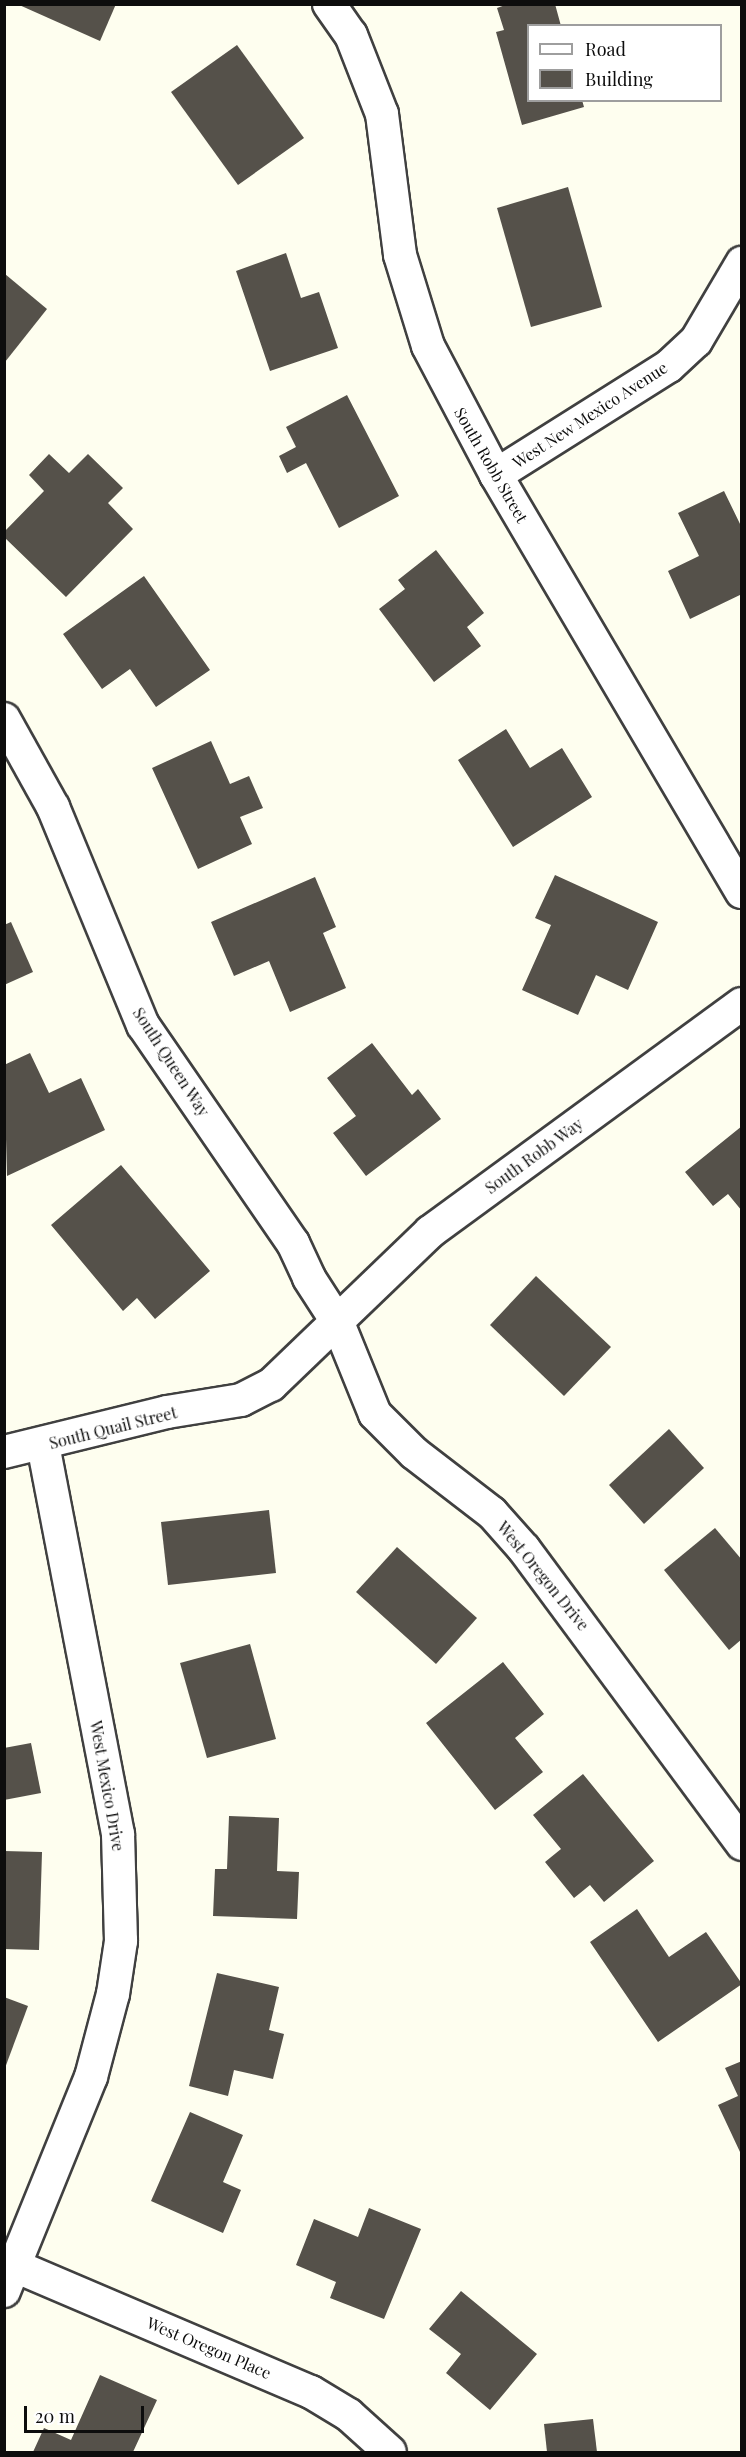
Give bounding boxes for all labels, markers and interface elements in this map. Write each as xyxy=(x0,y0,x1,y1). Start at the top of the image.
legend xyxy=(527,24,722,102)
text: Road xyxy=(585,37,626,61)
text: Building xyxy=(585,67,653,91)
street label: West New Mexico Avenue xyxy=(509,358,671,472)
street label: South Robb Street xyxy=(450,404,532,526)
street label: South Queen Way xyxy=(129,1004,213,1120)
street label: South Robb Way xyxy=(481,1114,587,1198)
street label: South Quail Street xyxy=(47,1403,179,1453)
street label: West Oregon Drive xyxy=(493,1518,593,1634)
street label: West Mexico Drive xyxy=(86,1719,128,1853)
street label: West Oregon Place xyxy=(144,2313,274,2383)
scale bar xyxy=(27,2394,147,2432)
text: 20 m xyxy=(35,2404,75,2428)

